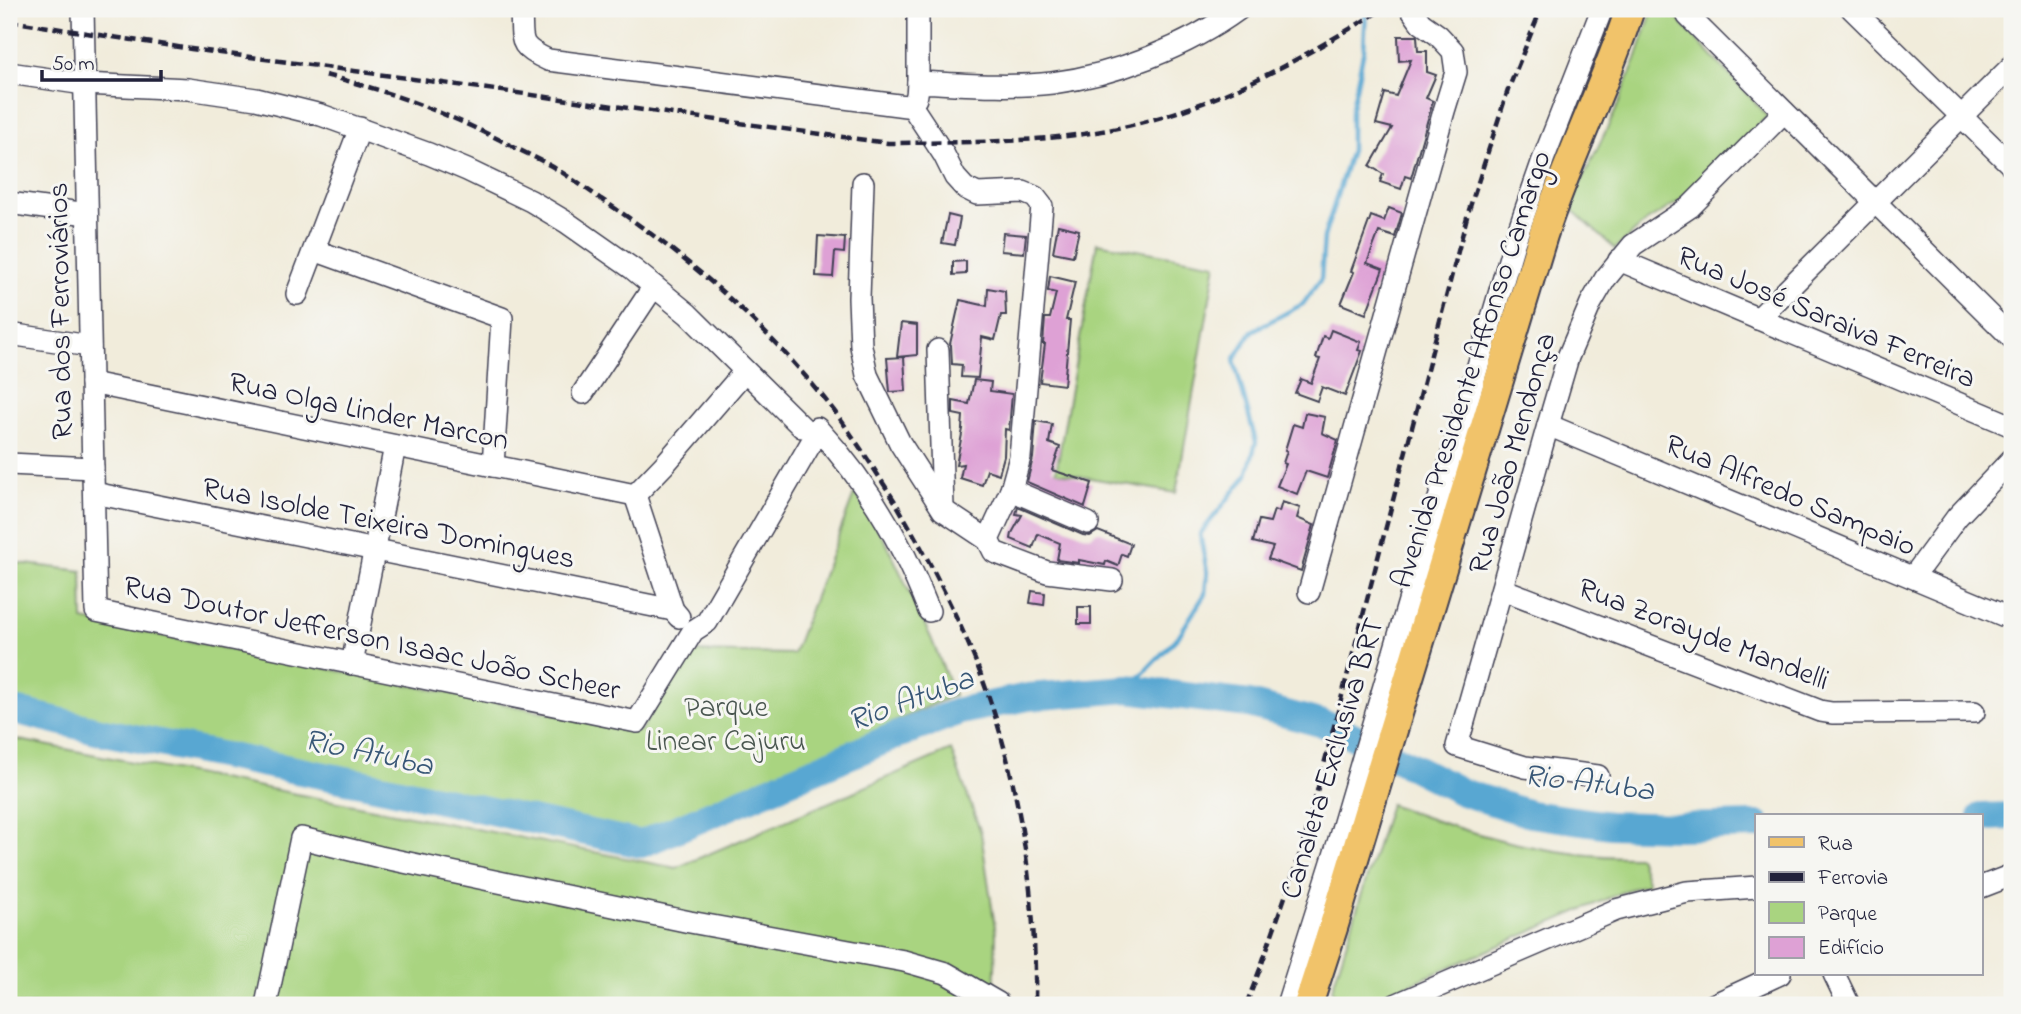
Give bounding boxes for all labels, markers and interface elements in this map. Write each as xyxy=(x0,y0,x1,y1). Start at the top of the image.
scale bar xyxy=(42,38,161,82)
text: 50 m xyxy=(52,50,95,80)
street label: Avenida Presidente Affonso Camargo xyxy=(1381,145,1565,594)
street label: Rua dos Ferroviários xyxy=(38,182,86,440)
street label: Rua José Saraiva Ferreira xyxy=(1669,236,1982,402)
street label: Rua João Mendonça xyxy=(1458,328,1569,580)
street label: Rua Olga Linder Marcon xyxy=(224,362,512,464)
street label: Rua Alfredo Sampaio xyxy=(1657,424,1922,570)
street label: Rua Isolde Teixeira Domingues xyxy=(198,467,579,583)
street label: Rua Doutor Jefferson Isaac João Scheer xyxy=(119,566,625,714)
street label: Rua Zorayde Mandelli xyxy=(1571,568,1835,704)
street label: Canaleta Exclusiva BRT xyxy=(1270,613,1398,905)
water label: Rio Atuba xyxy=(842,657,981,746)
park label: Parque Linear Cajuru xyxy=(646,687,806,765)
water label: Rio Atuba xyxy=(299,718,438,791)
water label: Rio Atuba xyxy=(1521,753,1657,816)
legend xyxy=(1755,814,1982,976)
text: Rua xyxy=(1818,830,1853,860)
text: Ferrovia xyxy=(1817,864,1888,894)
text: Parque xyxy=(1818,900,1877,930)
text: Edifício xyxy=(1818,934,1884,964)

